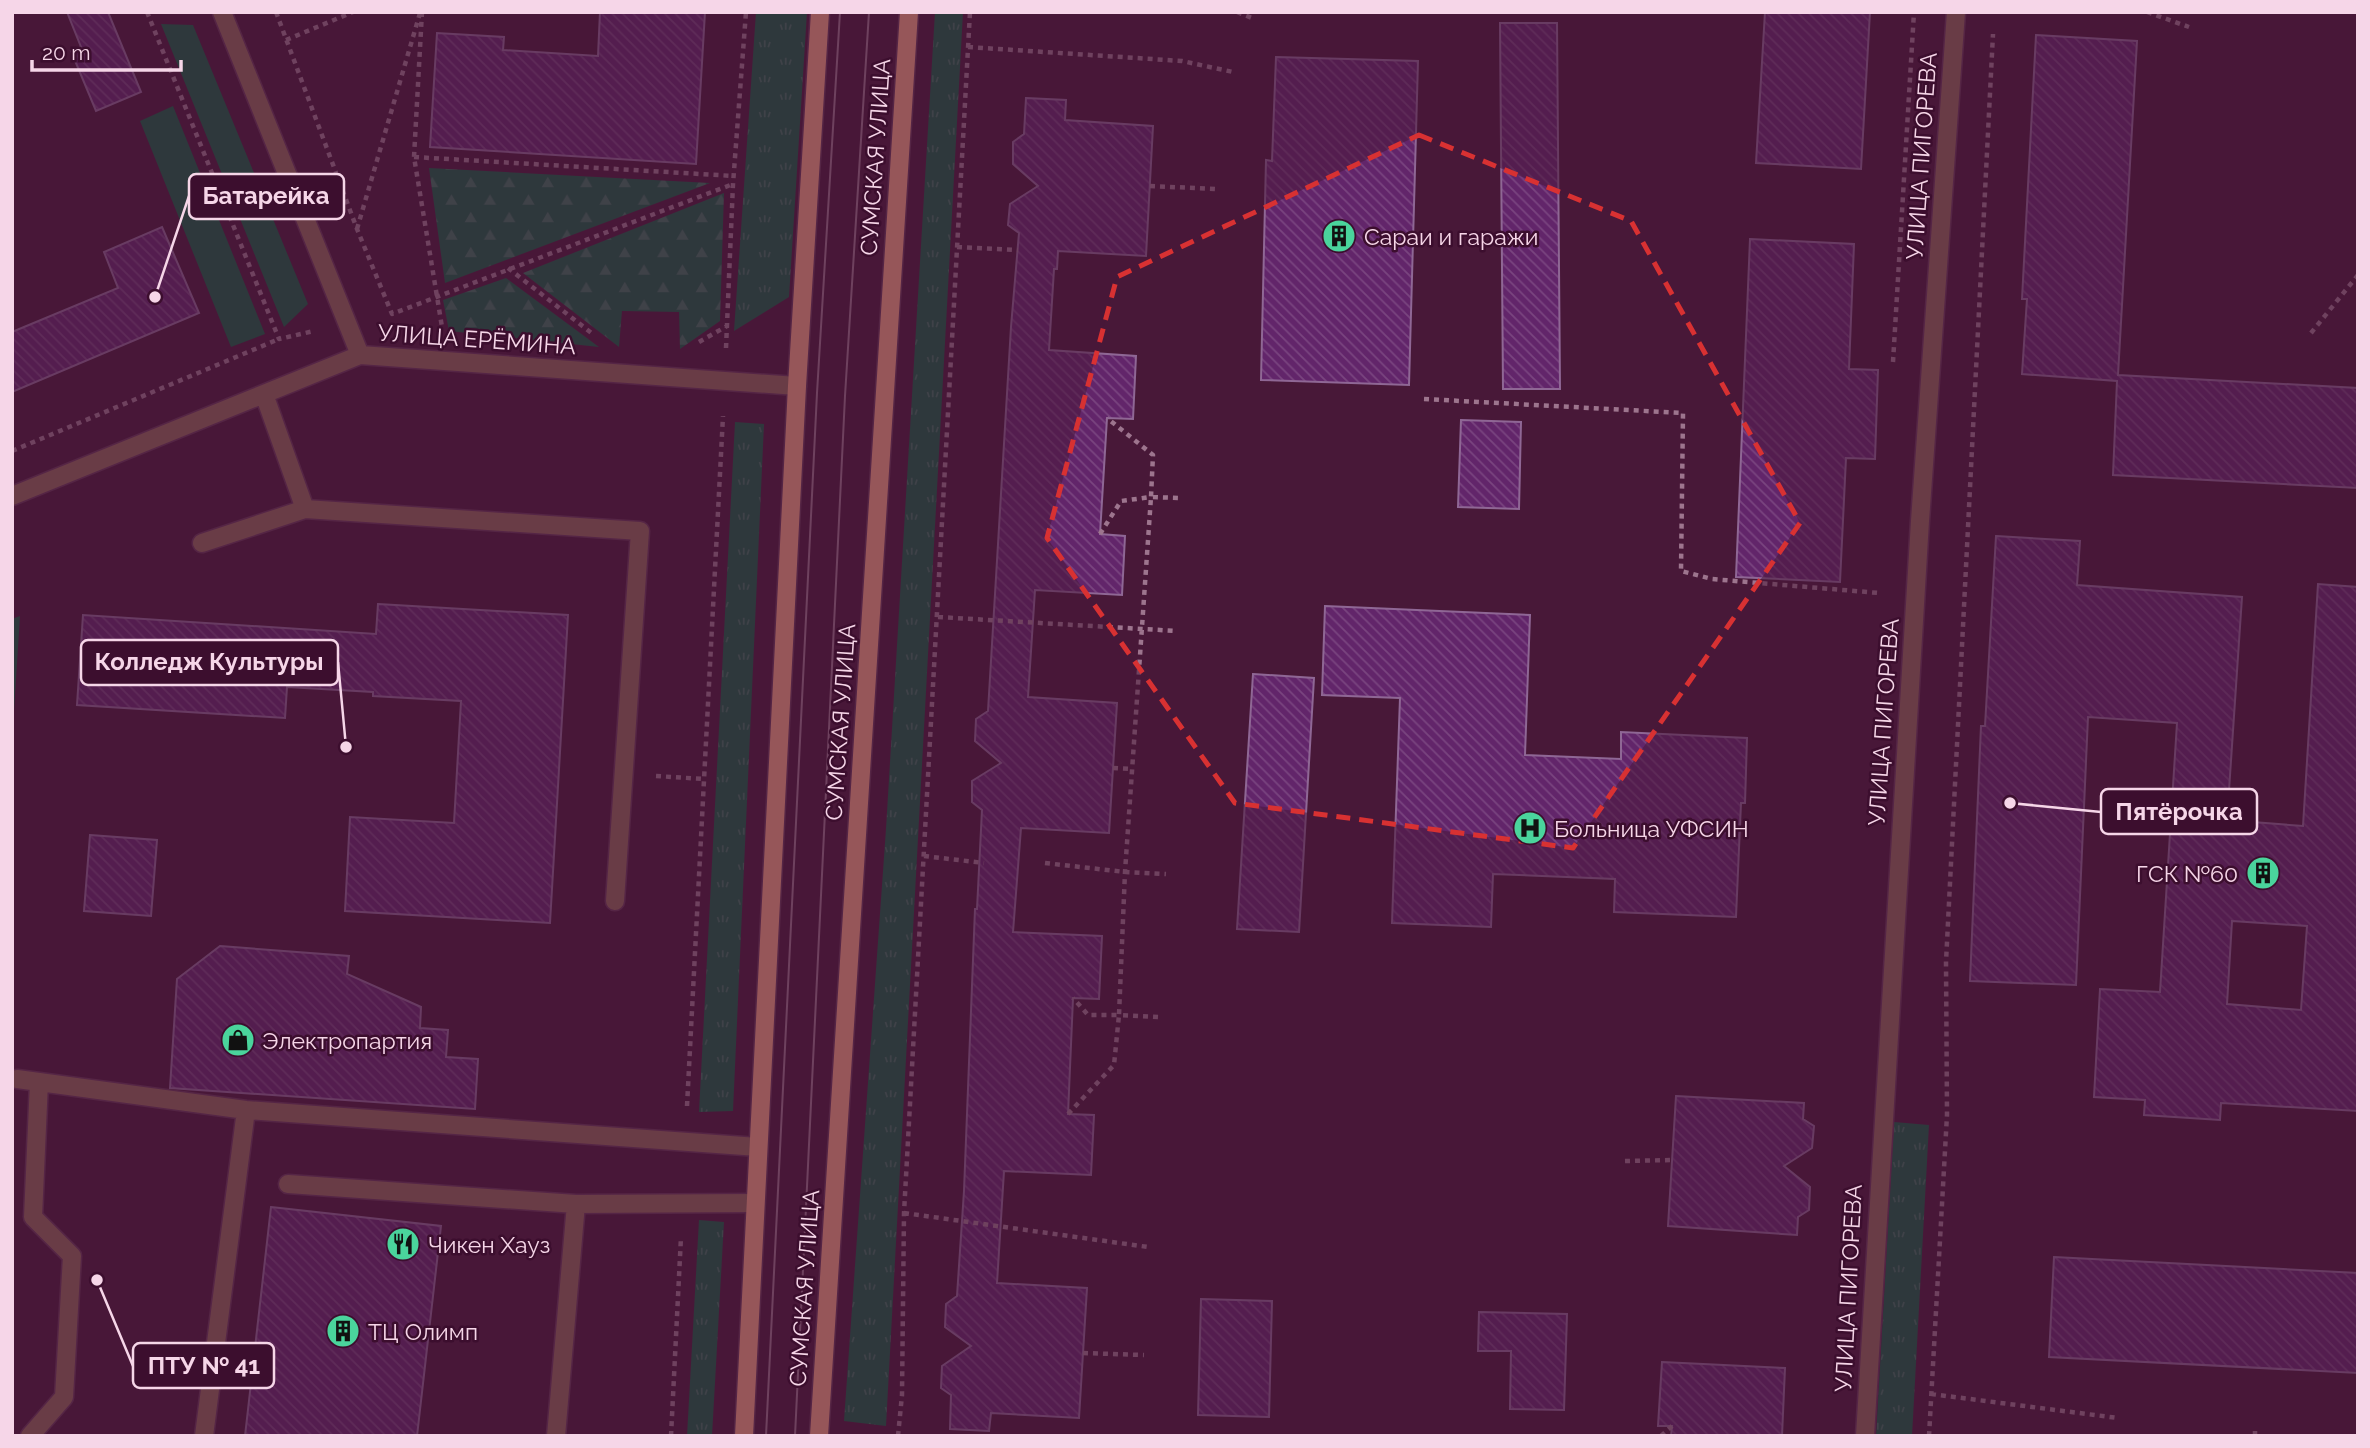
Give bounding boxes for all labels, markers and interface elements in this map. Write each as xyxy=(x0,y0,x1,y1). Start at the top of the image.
scale bar xyxy=(32,28,180,72)
text: 20 m xyxy=(42,40,90,65)
street label: УЛИЦА ПИГОРЕВА xyxy=(1900,51,1942,261)
street label: СУМСКАЯ УЛИЦА xyxy=(855,57,895,256)
callout: Батарейка xyxy=(189,174,344,219)
text: Батарейка xyxy=(203,181,330,210)
building icon: Сараи и гаражи xyxy=(1320,217,1358,255)
place label: Сараи и гаражи xyxy=(1364,223,1538,250)
street label: УЛИЦА ЕРЁМИНА xyxy=(377,319,577,359)
street label: УЛИЦА ПИГОРЕВА xyxy=(1862,617,1904,827)
street label: СУМСКАЯ УЛИЦА xyxy=(820,622,860,821)
callout: Колледж Культуры xyxy=(81,640,338,685)
text: Колледж Культуры xyxy=(94,647,324,676)
callout: Пятёрочка xyxy=(2101,789,2257,834)
text: Пятёрочка xyxy=(2115,797,2243,826)
hospital icon: Больница УФСИН xyxy=(1511,809,1549,847)
place label: Больница УФСИН xyxy=(1554,815,1749,842)
building icon: ГСК №60 xyxy=(2244,854,2282,892)
place label: ГСК №60 xyxy=(2136,860,2238,887)
shop icon: Электропартия xyxy=(219,1021,257,1059)
place label: Электропартия xyxy=(262,1027,432,1054)
street label: УЛИЦА ПИГОРЕВА xyxy=(1829,1183,1867,1392)
street label: СУМСКАЯ УЛИЦА xyxy=(784,1188,824,1387)
restaurant icon: Чикен Хауз xyxy=(384,1225,422,1263)
place label: Чикен Хауз xyxy=(428,1231,550,1258)
building icon: ТЦ Олимп xyxy=(324,1312,362,1350)
place label: ТЦ Олимп xyxy=(368,1318,478,1345)
callout: ПТУ № 41 xyxy=(133,1343,274,1388)
text: ПТУ № 41 xyxy=(148,1351,260,1380)

